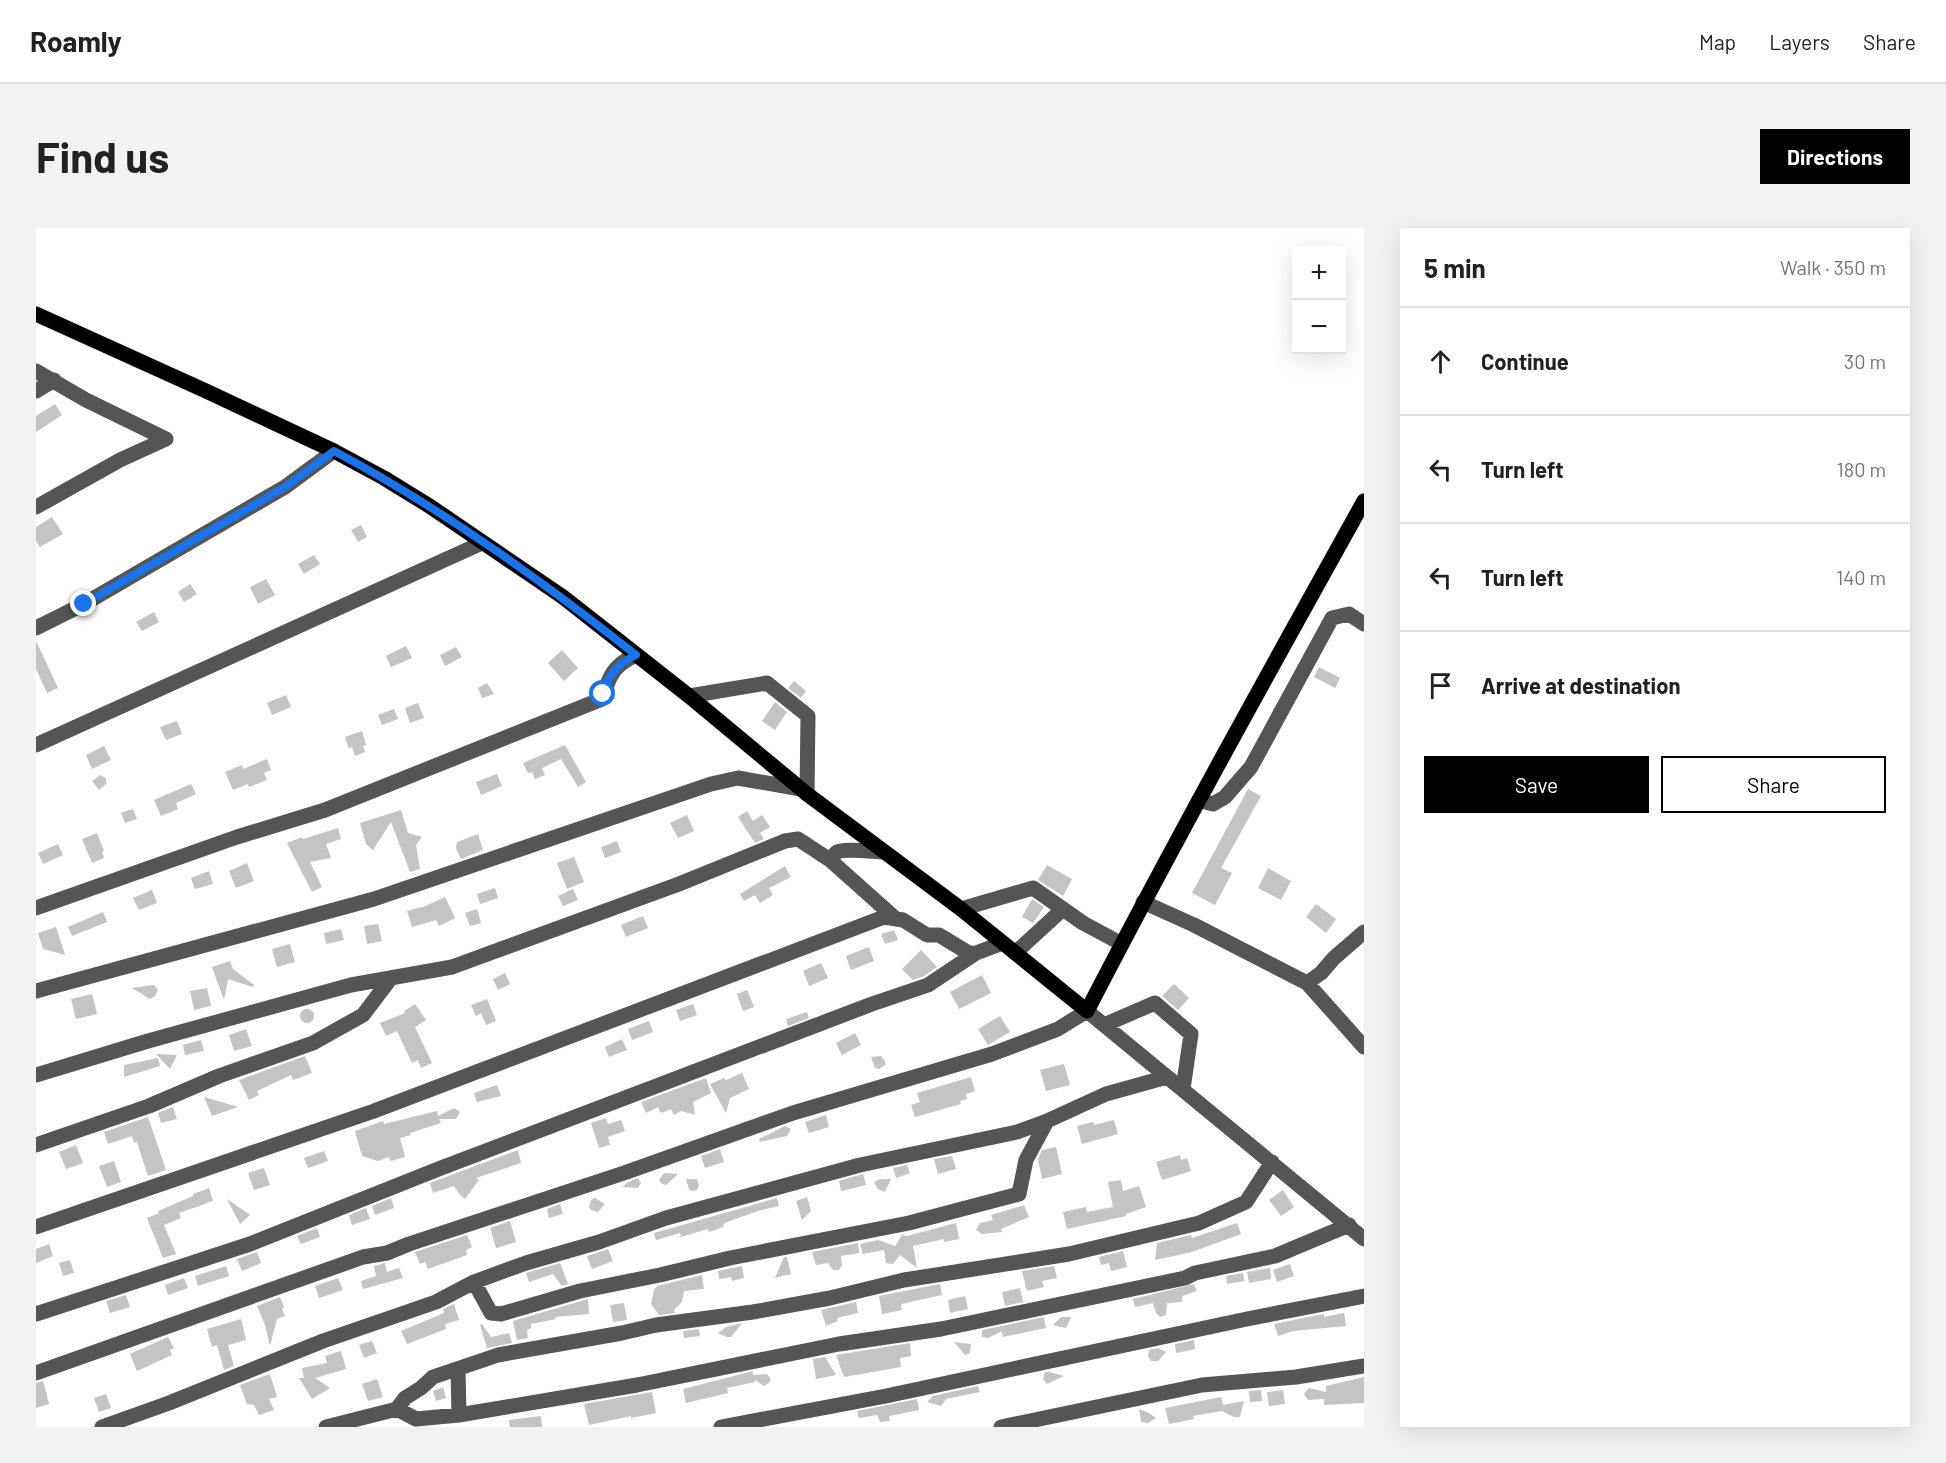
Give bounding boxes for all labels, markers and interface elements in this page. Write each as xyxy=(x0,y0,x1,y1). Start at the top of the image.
text: Roamly xyxy=(30,24,122,58)
text: Map xyxy=(1699,29,1736,54)
text: Layers xyxy=(1769,29,1830,54)
text: Share xyxy=(1863,29,1916,54)
button: Directions xyxy=(1760,129,1910,184)
text: Find us xyxy=(36,131,169,181)
map controls xyxy=(1292,246,1346,354)
button: + xyxy=(1292,246,1346,300)
text: 5 min xyxy=(1424,252,1486,283)
text: Walk · 350 m xyxy=(1780,255,1886,279)
button: − xyxy=(1292,300,1346,354)
icon: ahead xyxy=(1424,345,1457,378)
text: Continue xyxy=(1481,348,1569,374)
text: 30 m xyxy=(1844,349,1886,373)
icon: left xyxy=(1424,453,1457,486)
text: Turn left xyxy=(1481,456,1564,482)
text: 180 m xyxy=(1837,457,1886,481)
icon: left xyxy=(1424,561,1457,594)
text: Turn left xyxy=(1481,564,1564,590)
text: 140 m xyxy=(1836,565,1886,589)
route end xyxy=(70,590,96,616)
icon: arrive xyxy=(1424,669,1457,702)
text: Arrive at destination xyxy=(1481,672,1680,698)
route start xyxy=(589,680,615,706)
button: Save xyxy=(1424,756,1649,813)
button: Share xyxy=(1661,756,1886,813)

